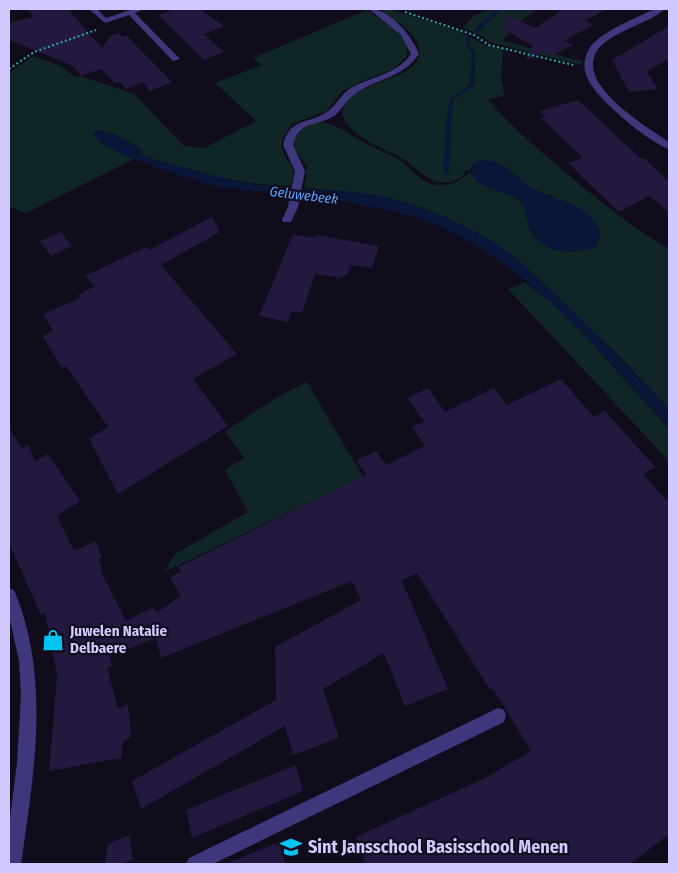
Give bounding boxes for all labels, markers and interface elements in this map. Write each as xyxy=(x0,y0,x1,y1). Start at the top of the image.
water label: Geluwebeek xyxy=(269,183,339,208)
place label: Juwelen Natalie Delbaere xyxy=(69,622,168,657)
shop icon: Juwelen Natalie Delbaere xyxy=(40,627,66,653)
school or university icon: Sint Jansschool Basisschool Menen xyxy=(278,834,304,860)
place label: Sint Jansschool Basisschool Menen xyxy=(308,836,568,858)

